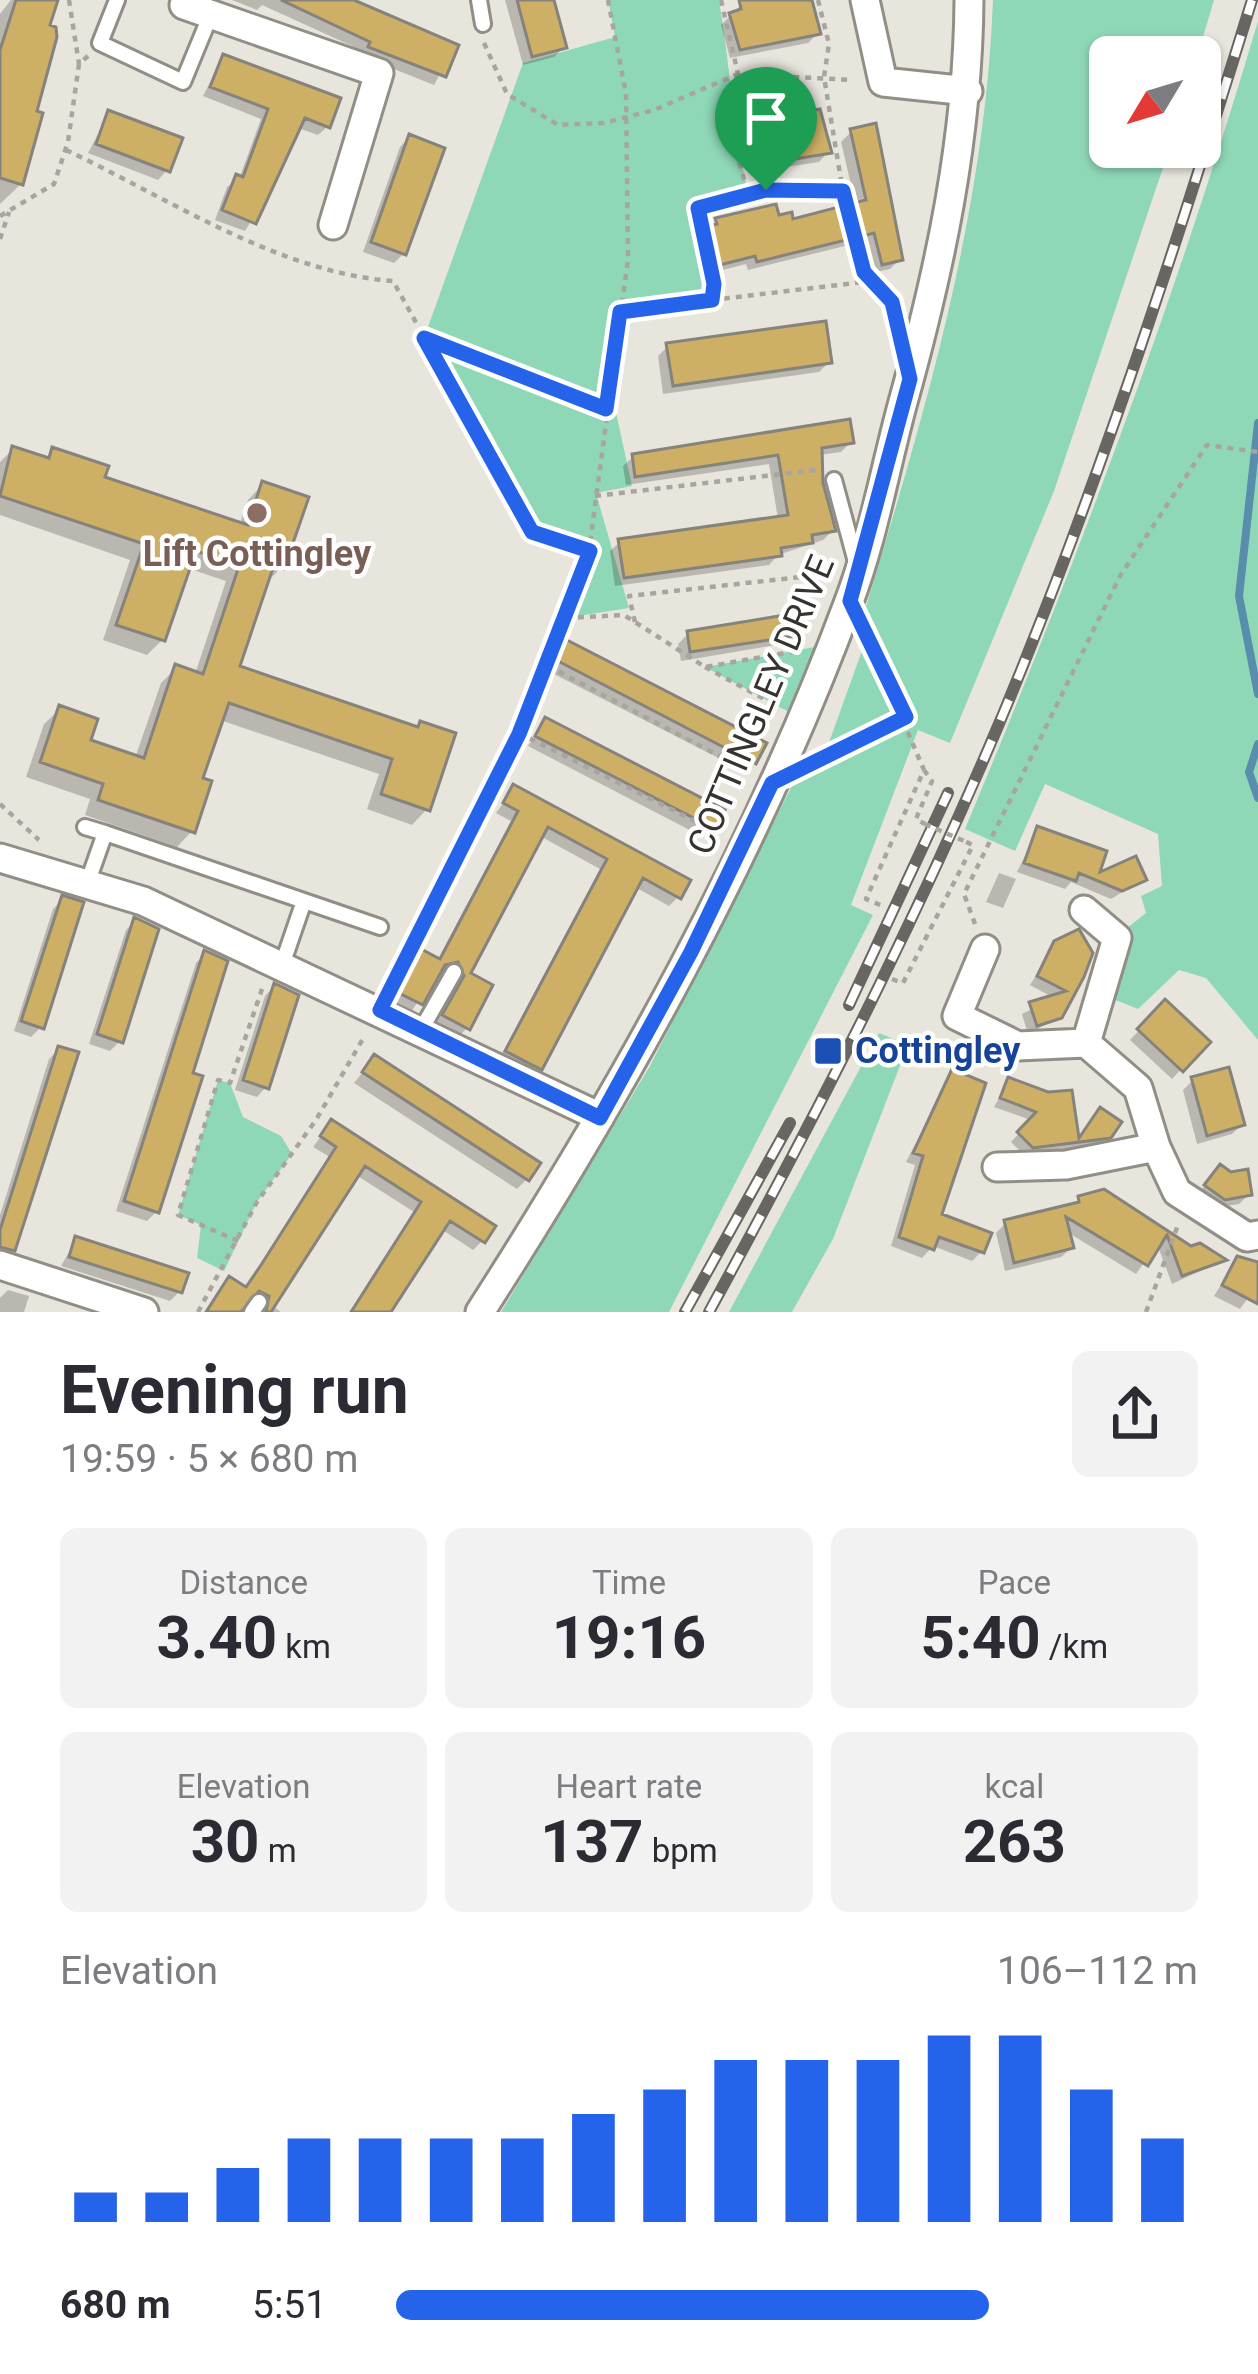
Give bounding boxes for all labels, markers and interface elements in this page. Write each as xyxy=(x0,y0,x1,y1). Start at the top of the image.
north arrow xyxy=(1089,36,1221,168)
map controls xyxy=(1089,36,1221,168)
pin xyxy=(715,67,817,190)
icon: arrive xyxy=(733,85,799,151)
marker: Lift Cottingley xyxy=(244,500,270,526)
place label: Lift Cottingley xyxy=(143,533,372,575)
street label: COTTINGLEY DRIVE xyxy=(679,549,843,861)
place label: Cottingley xyxy=(855,1030,1021,1072)
marker: Cottingley xyxy=(812,1035,844,1067)
button: share xyxy=(1072,1351,1198,1477)
text: Evening run xyxy=(60,1352,409,1429)
text: 19:59 · 5 × 680 m xyxy=(60,1436,358,1482)
text: Distance xyxy=(179,1563,308,1602)
text: Time xyxy=(592,1563,666,1602)
text: Pace xyxy=(978,1563,1051,1602)
text: 3.40 xyxy=(156,1602,277,1673)
text: 19:16 xyxy=(552,1602,706,1673)
text: 5:40 xyxy=(921,1602,1041,1673)
text: km xyxy=(277,1627,331,1666)
text: /km xyxy=(1041,1627,1108,1666)
text: Elevation xyxy=(177,1767,310,1806)
text: Heart rate xyxy=(556,1767,702,1806)
text: kcal xyxy=(985,1767,1044,1806)
text: 30 xyxy=(191,1806,260,1877)
text: 137 xyxy=(540,1806,644,1877)
text: 263 xyxy=(963,1806,1066,1877)
text: m xyxy=(260,1831,297,1870)
text: bpm xyxy=(644,1831,718,1870)
text: Elevation xyxy=(60,1948,218,1994)
text: 106–112 m xyxy=(997,1948,1198,1994)
text: 680 m xyxy=(60,2282,171,2328)
text: 5:51 xyxy=(252,2282,327,2328)

